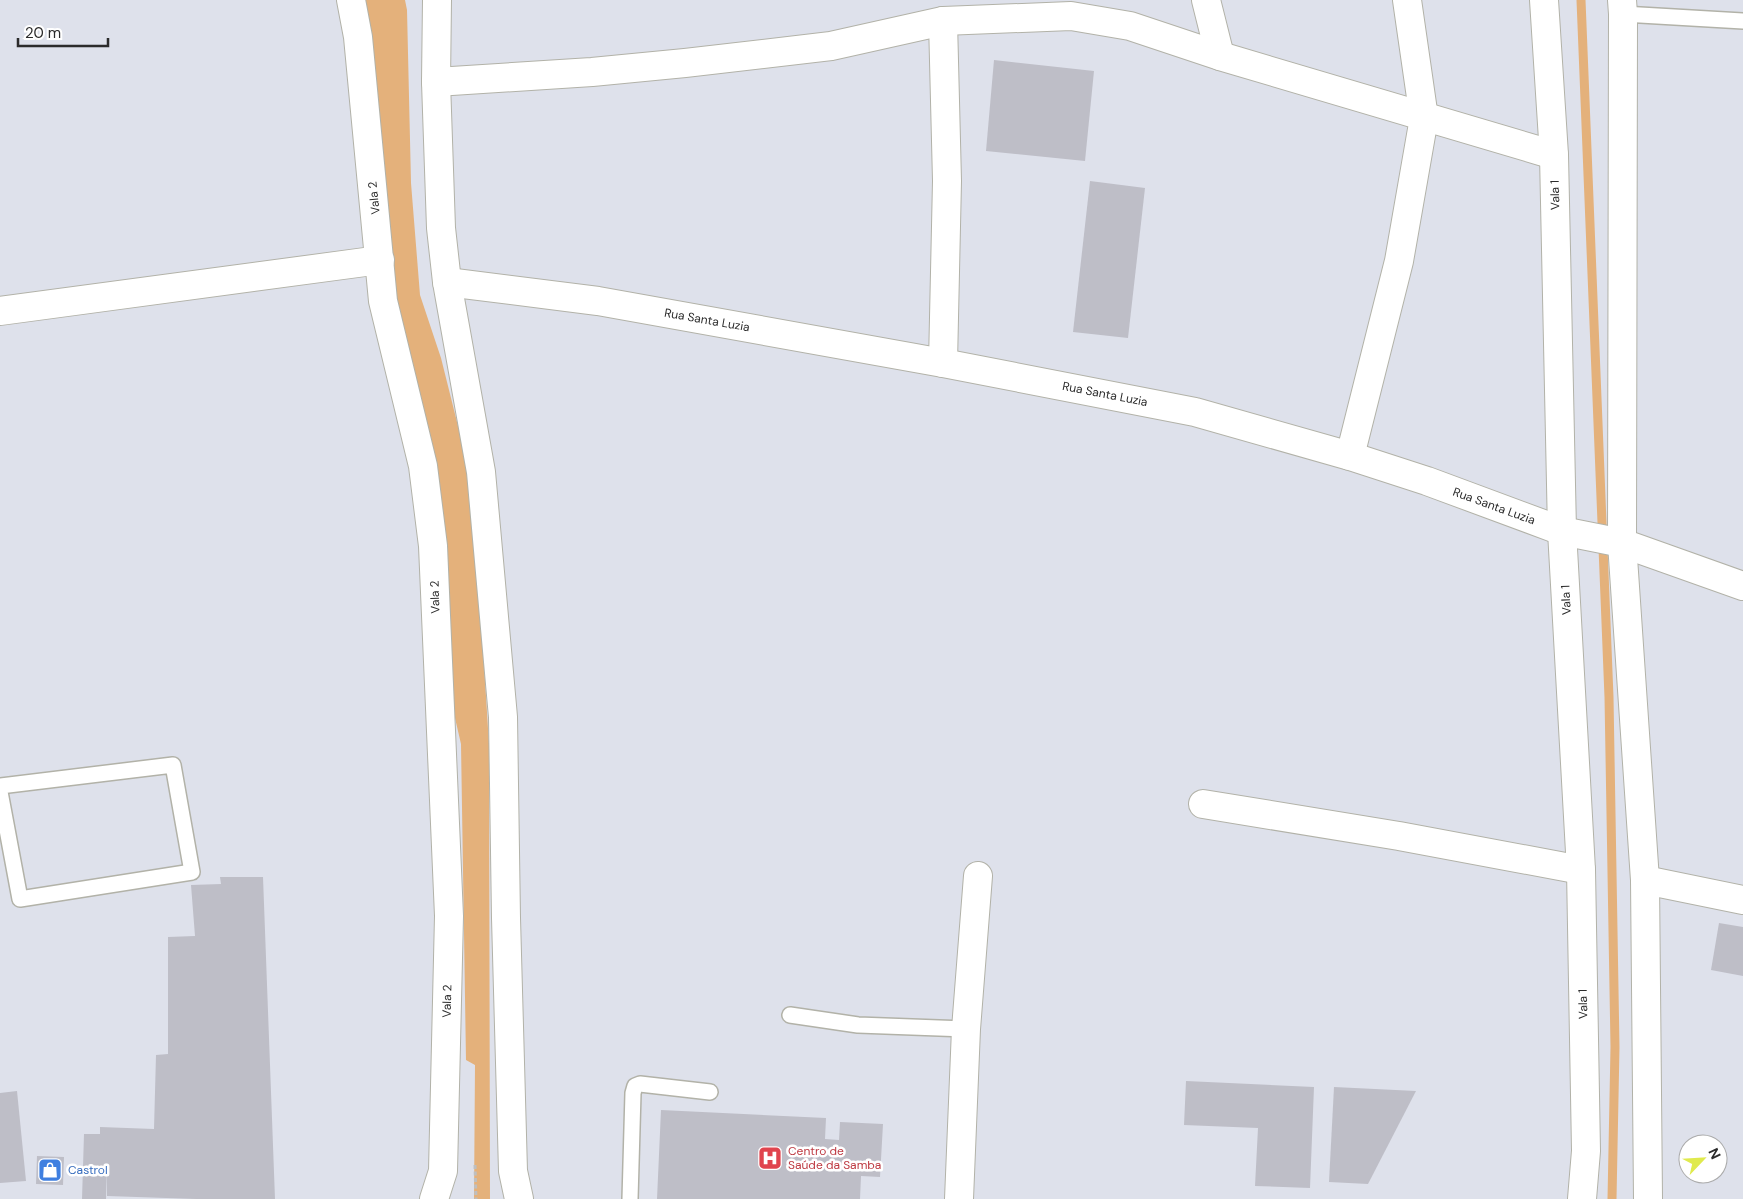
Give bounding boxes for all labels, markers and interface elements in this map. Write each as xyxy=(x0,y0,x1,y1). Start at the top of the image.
scale bar xyxy=(18,15,108,47)
text: 20 m xyxy=(25,23,61,43)
street label: Vala 1 xyxy=(1547,180,1563,210)
street label: Vala 2 xyxy=(364,181,384,215)
street label: Rua Santa Luzia xyxy=(663,305,751,335)
street label: Rua Santa Luzia xyxy=(1061,378,1149,410)
street label: Rua Santa Luzia xyxy=(1451,484,1537,528)
street label: Vala 2 xyxy=(426,580,444,614)
street label: Vala 1 xyxy=(1557,585,1575,615)
street label: Vala 2 xyxy=(439,984,455,1018)
street label: Vala 1 xyxy=(1575,989,1591,1019)
north arrow xyxy=(1678,1134,1728,1184)
place label: Centro de Saúde da Samba xyxy=(788,1143,881,1173)
hospital icon: Centro de Saúde da Samba xyxy=(757,1145,783,1171)
text: N xyxy=(1704,1145,1725,1162)
shop icon: Castrol xyxy=(37,1157,63,1183)
place label: Castrol xyxy=(68,1162,108,1178)

